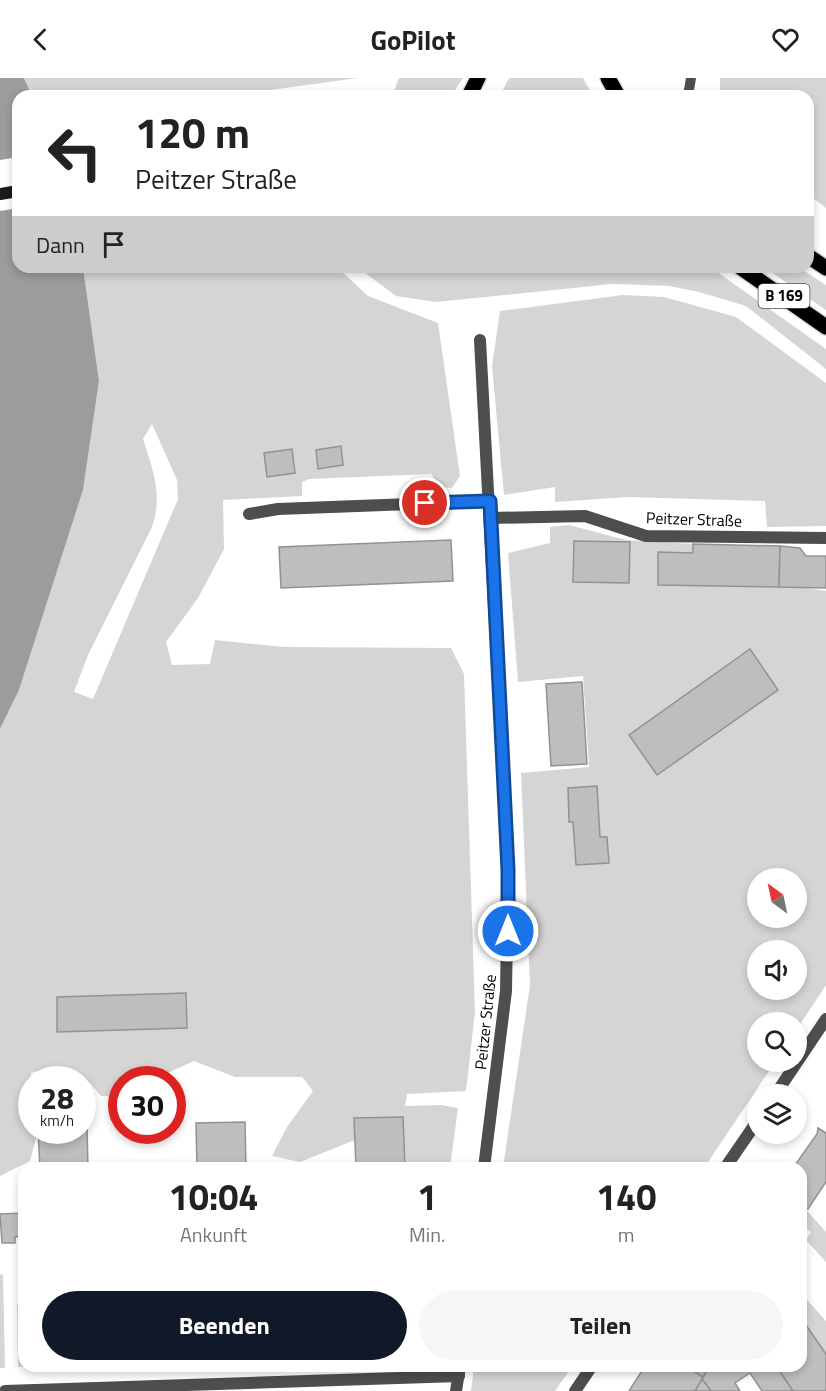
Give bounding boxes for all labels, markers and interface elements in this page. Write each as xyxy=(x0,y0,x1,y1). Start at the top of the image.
text: GoPilot xyxy=(370,19,456,60)
icon: back xyxy=(24,23,57,56)
icon: heart xyxy=(769,23,802,56)
text: 120 m xyxy=(135,100,250,164)
icon: left xyxy=(36,114,114,192)
text: Peitzer Straße xyxy=(135,158,297,199)
text: Dann xyxy=(36,228,85,262)
icon: arrive xyxy=(97,228,130,261)
road number: B 169 xyxy=(758,284,810,308)
pin xyxy=(399,477,450,528)
icon: arrive xyxy=(408,486,441,519)
street label: Peitzer Straße xyxy=(646,505,742,533)
north arrow xyxy=(747,868,807,928)
map controls xyxy=(747,868,807,1144)
position arrow xyxy=(476,899,540,963)
button: sound xyxy=(747,940,807,1000)
street label: Peitzer Straße xyxy=(468,973,502,1071)
button: search xyxy=(747,1012,807,1072)
speed limit sign: 30 xyxy=(108,1066,186,1144)
text: 28 xyxy=(40,1075,74,1121)
button: layers xyxy=(747,1084,807,1144)
text: km/h xyxy=(40,1109,74,1132)
text: 10:04 xyxy=(169,1169,258,1224)
text: 1 xyxy=(417,1169,437,1224)
text: 140 xyxy=(596,1169,656,1224)
text: Ankunft xyxy=(180,1219,247,1250)
text: Min. xyxy=(409,1219,445,1250)
text: m xyxy=(618,1219,635,1250)
button: Beenden xyxy=(42,1291,407,1360)
button: Teilen xyxy=(419,1291,783,1360)

